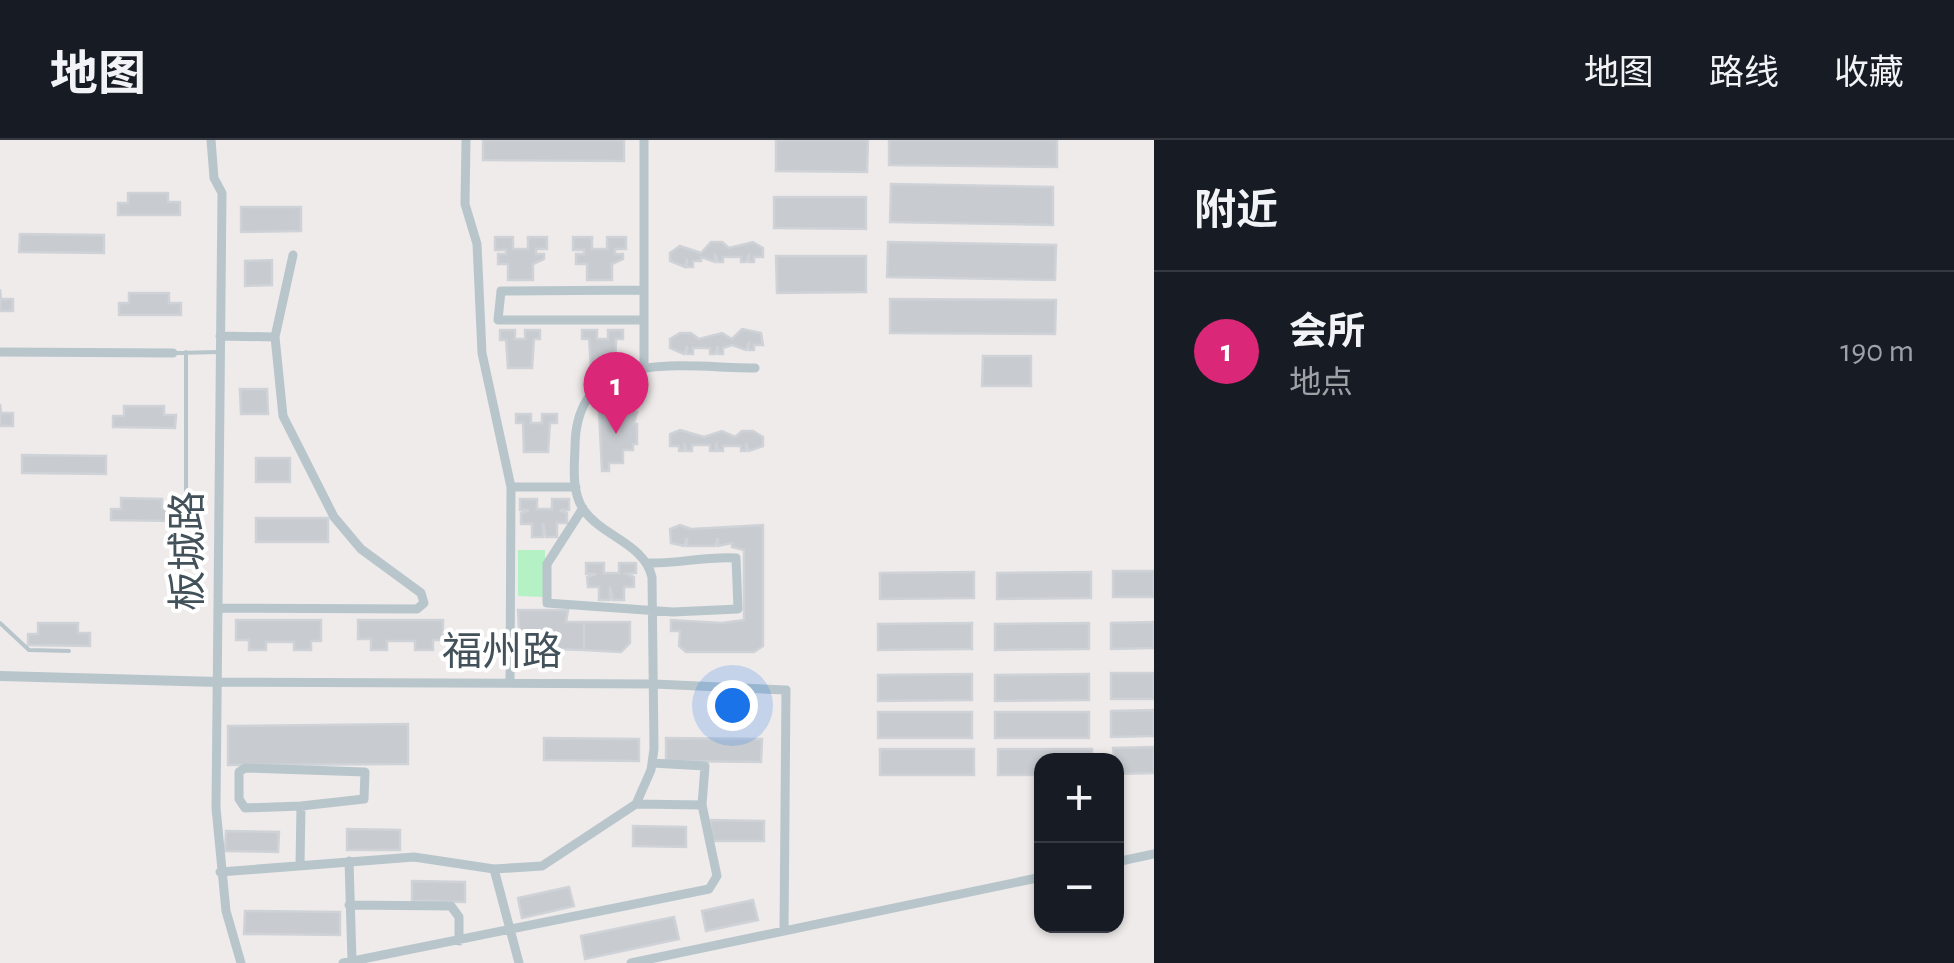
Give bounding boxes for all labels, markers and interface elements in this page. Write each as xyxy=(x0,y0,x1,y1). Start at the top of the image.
text: 地图 xyxy=(50,52,146,100)
text: 地图 xyxy=(1584,56,1654,91)
text: 路线 xyxy=(1709,56,1779,91)
text: 收藏 xyxy=(1834,56,1904,91)
text: 附近 xyxy=(1194,190,1278,232)
text: 会所 xyxy=(1289,314,1365,352)
text: 1 xyxy=(1221,335,1232,367)
text: 190 m xyxy=(1840,335,1914,367)
pin: 1 xyxy=(584,352,648,434)
text: 地点 xyxy=(1289,367,1353,399)
street label: 板城路 xyxy=(167,491,209,611)
street label: 福州路 xyxy=(442,631,562,673)
your location xyxy=(707,680,758,731)
map controls xyxy=(1034,753,1124,933)
button: + xyxy=(1034,753,1124,843)
button: − xyxy=(1034,843,1124,933)

